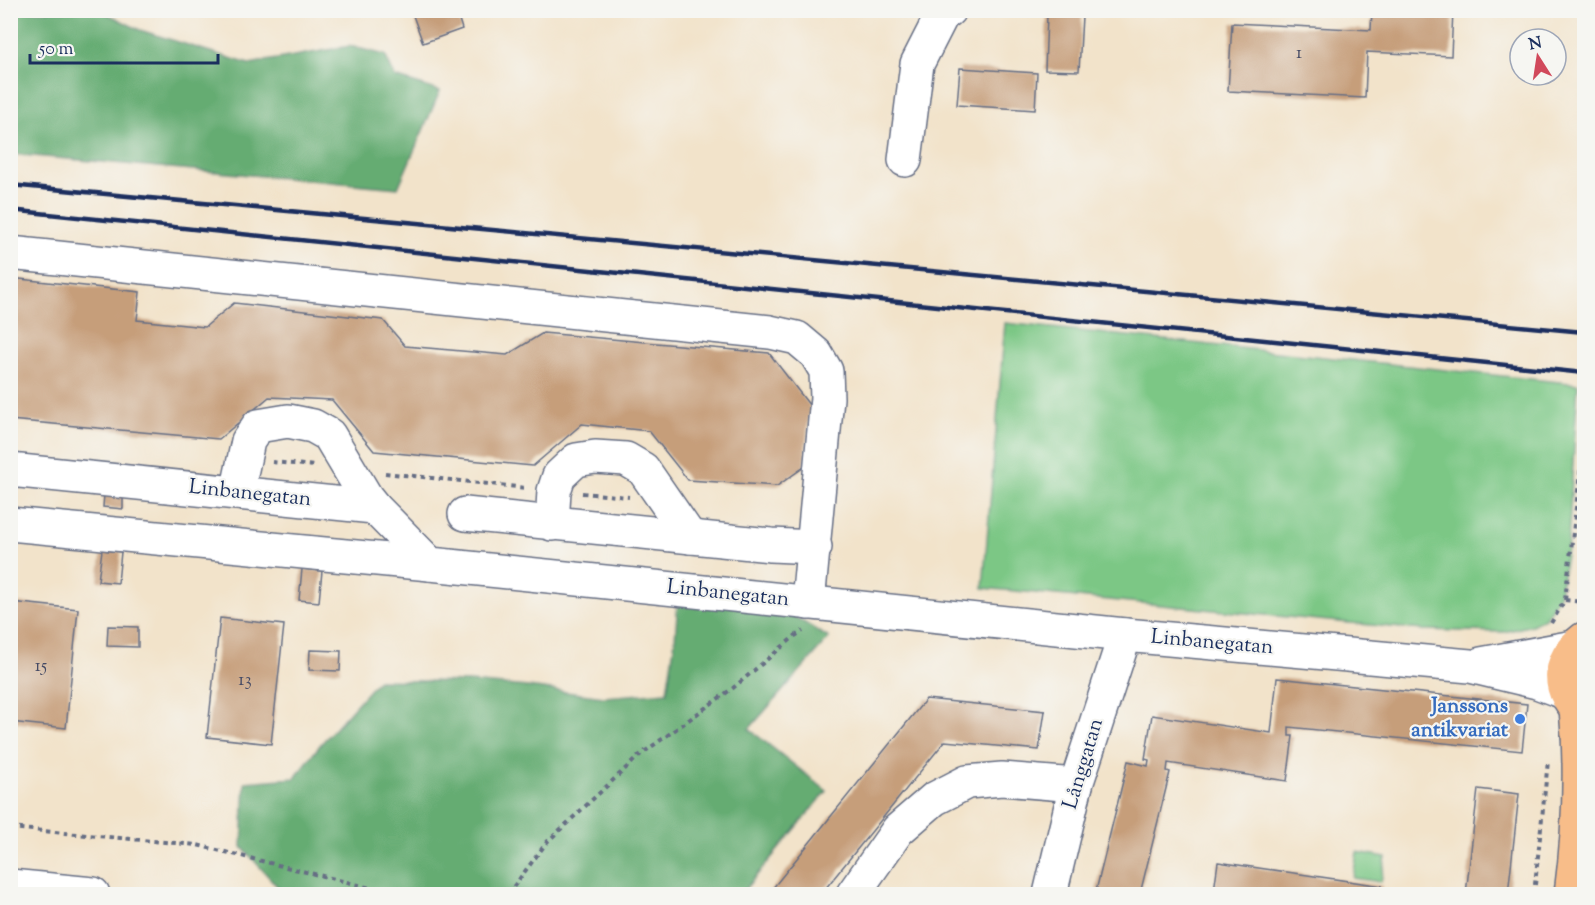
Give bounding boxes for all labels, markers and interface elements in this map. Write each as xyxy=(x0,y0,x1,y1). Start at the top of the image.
scale bar xyxy=(30,27,218,65)
north arrow xyxy=(1508,27,1568,87)
text: N xyxy=(1527,32,1544,57)
text: 50 m xyxy=(38,37,74,63)
house number: 1 xyxy=(1296,41,1302,67)
street label: Linbanegatan xyxy=(187,473,313,515)
street label: Linbanegatan xyxy=(665,573,791,615)
street label: Linbanegatan xyxy=(1149,623,1275,663)
house number: 15 xyxy=(35,654,47,680)
house number: 13 xyxy=(238,668,252,694)
place label: Janssons antikvariat xyxy=(1411,692,1509,746)
marker: Janssons antikvariat xyxy=(1513,712,1527,726)
street label: Långgatan xyxy=(1056,715,1112,813)

